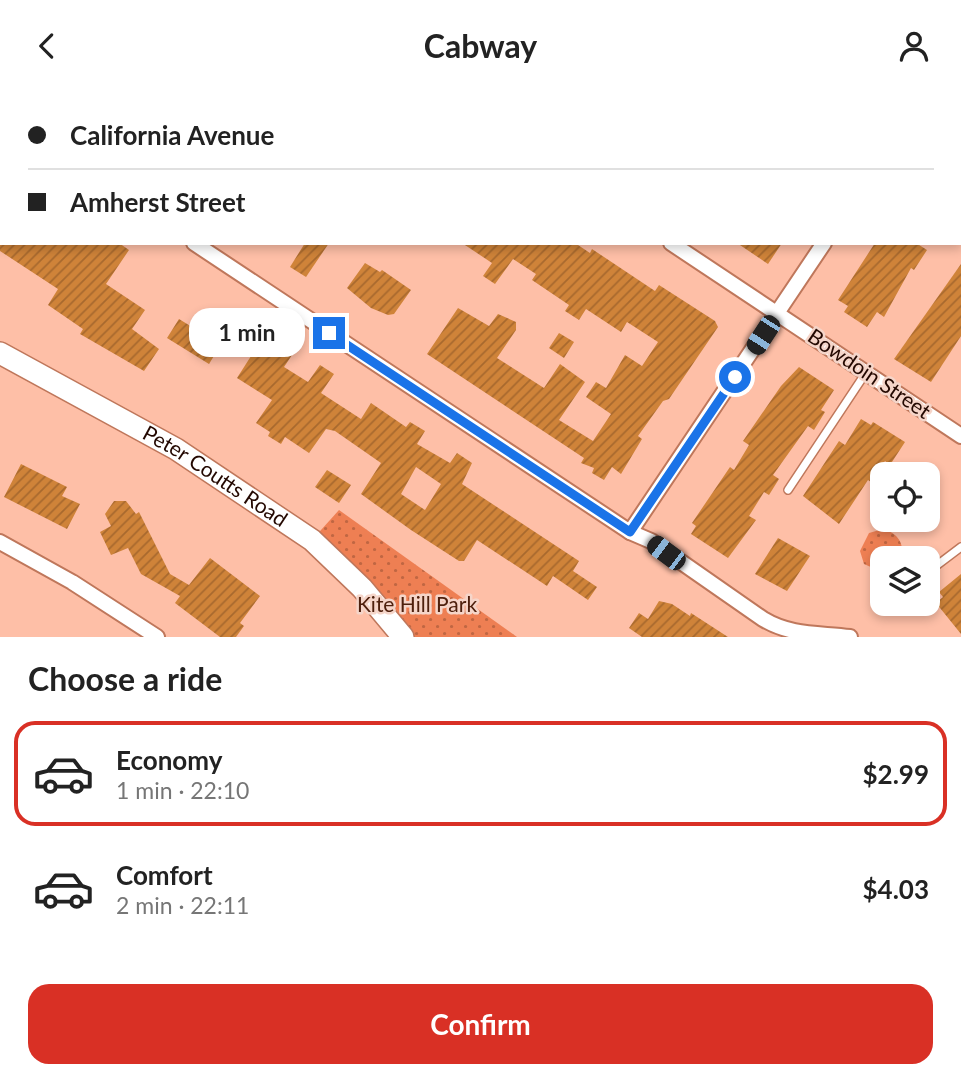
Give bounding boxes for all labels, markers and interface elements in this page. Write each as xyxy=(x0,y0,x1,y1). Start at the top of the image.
text: Cabway xyxy=(424,26,537,65)
icon: back xyxy=(28,27,66,65)
icon: person xyxy=(895,27,933,65)
text: California Avenue xyxy=(70,119,274,151)
text: Amherst Street xyxy=(70,186,245,218)
callout: 1 min xyxy=(189,309,304,357)
car xyxy=(743,312,784,358)
route end xyxy=(313,317,345,349)
text: 1 min xyxy=(218,318,276,346)
street label: Bowdoin Street xyxy=(804,323,936,423)
route start xyxy=(719,361,751,393)
street label: Peter Coutts Road xyxy=(139,419,293,531)
map controls xyxy=(870,462,940,616)
button: locate xyxy=(870,462,940,532)
car xyxy=(643,532,690,574)
button: layers xyxy=(870,546,940,616)
park label: Kite Hill Park xyxy=(357,591,477,616)
text: Choose a ride xyxy=(28,659,222,698)
icon: car xyxy=(32,742,95,805)
text: Economy xyxy=(116,744,222,776)
text: $2.99 xyxy=(863,758,929,790)
text: 1 min · 22:10 xyxy=(116,776,249,804)
icon: car xyxy=(32,857,95,920)
text: Comfort xyxy=(116,859,213,891)
text: $4.03 xyxy=(863,873,929,905)
text: 2 min · 22:11 xyxy=(116,891,249,919)
button: Confirm xyxy=(28,984,933,1064)

